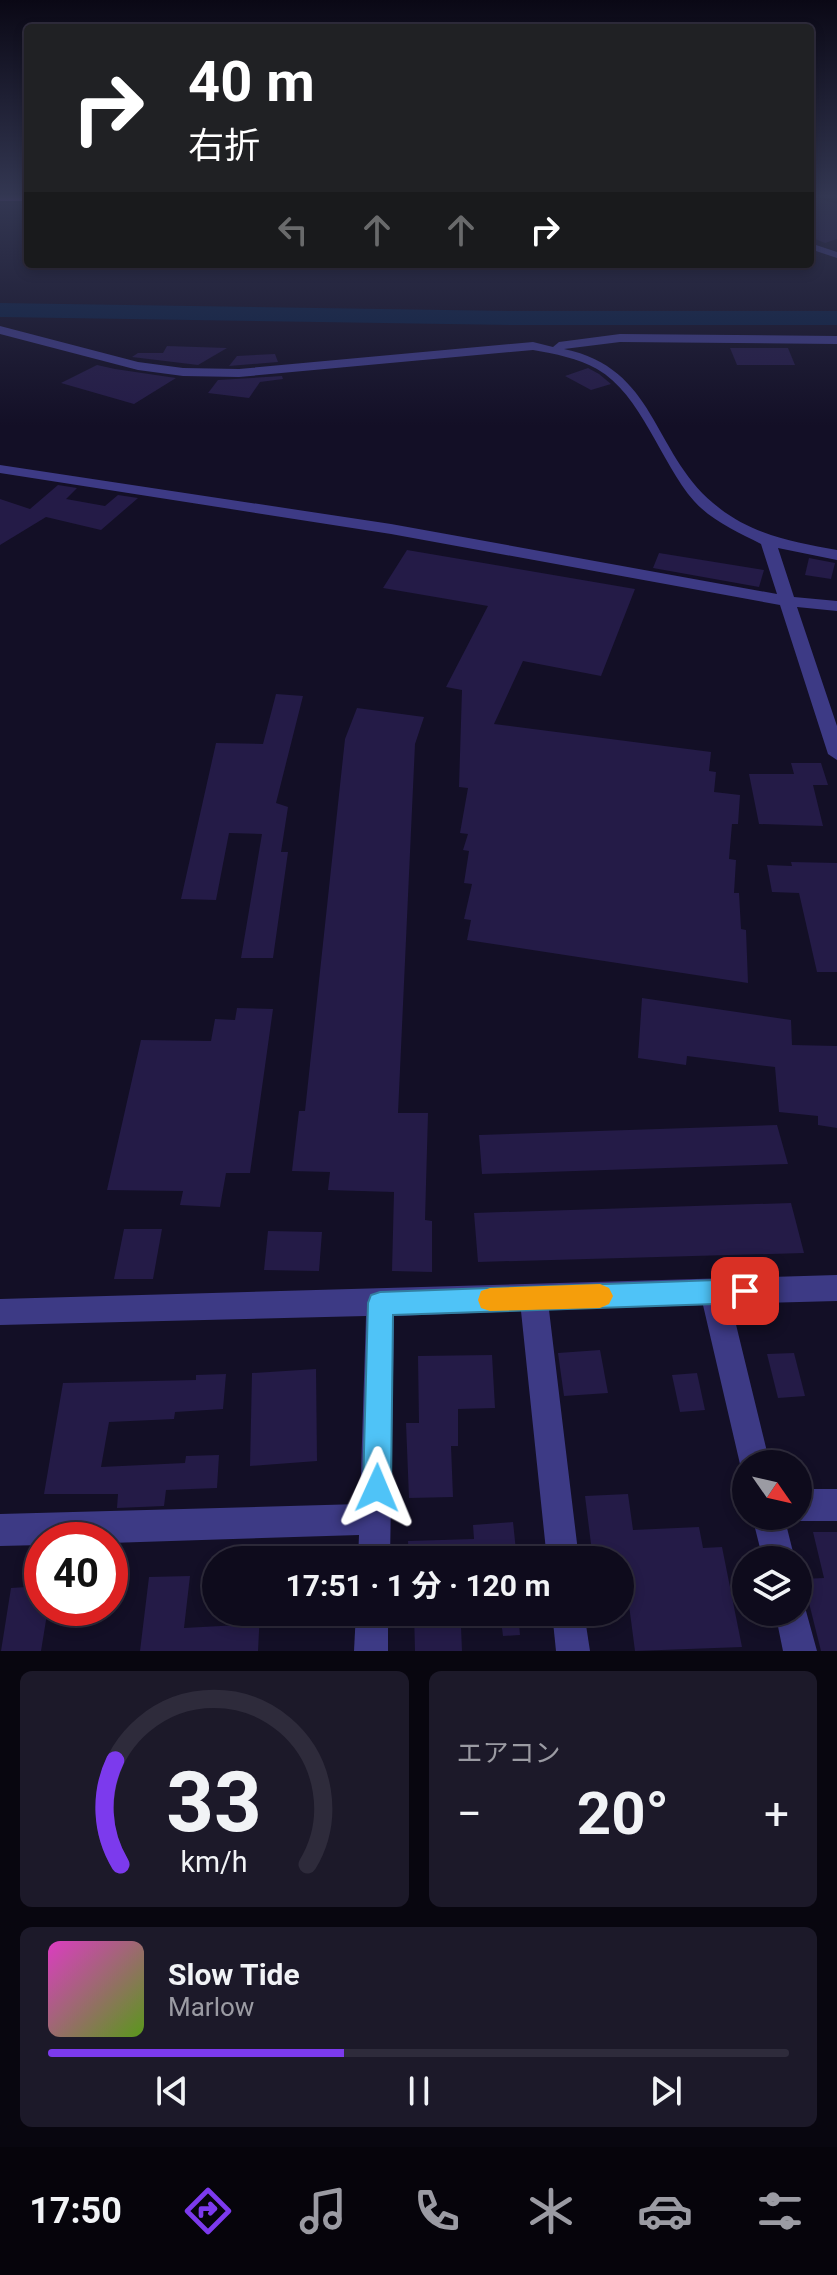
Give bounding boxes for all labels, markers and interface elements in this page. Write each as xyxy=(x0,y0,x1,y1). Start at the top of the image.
text: 40 m xyxy=(188,49,315,115)
icon: right xyxy=(56,56,160,160)
text: 右折 xyxy=(188,125,260,167)
icon: left xyxy=(271,208,315,252)
icon: ahead xyxy=(355,208,399,252)
icon: ahead xyxy=(439,208,483,252)
icon: right xyxy=(523,208,567,252)
pin xyxy=(711,1257,779,1325)
icon: arrive xyxy=(723,1269,767,1313)
position arrow xyxy=(335,1446,419,1530)
north arrow xyxy=(732,1450,812,1530)
map controls xyxy=(732,1450,812,1626)
speed limit sign: 40 xyxy=(24,1522,128,1626)
button: layers xyxy=(732,1546,812,1626)
text: 17:51 · 1 分 · 120 m xyxy=(286,1568,550,1603)
text: エアコン xyxy=(457,1738,561,1768)
text: 33 xyxy=(167,1754,262,1851)
text: 20° xyxy=(577,1778,669,1849)
text: − xyxy=(457,1788,482,1840)
text: + xyxy=(764,1788,789,1840)
text: km/h xyxy=(181,1845,248,1879)
text: Slow Tide xyxy=(168,1957,300,1992)
text: Marlow xyxy=(168,1992,254,2022)
icon: previous xyxy=(150,2069,194,2113)
icon: pause xyxy=(397,2069,441,2113)
icon: next xyxy=(644,2069,688,2113)
icon: directions xyxy=(180,2183,236,2239)
icon: music xyxy=(295,2183,351,2239)
icon: phone xyxy=(409,2183,465,2239)
icon: climate xyxy=(523,2183,579,2239)
icon: car xyxy=(637,2183,693,2239)
icon: filters xyxy=(752,2183,808,2239)
text: 17:50 xyxy=(29,2190,122,2232)

